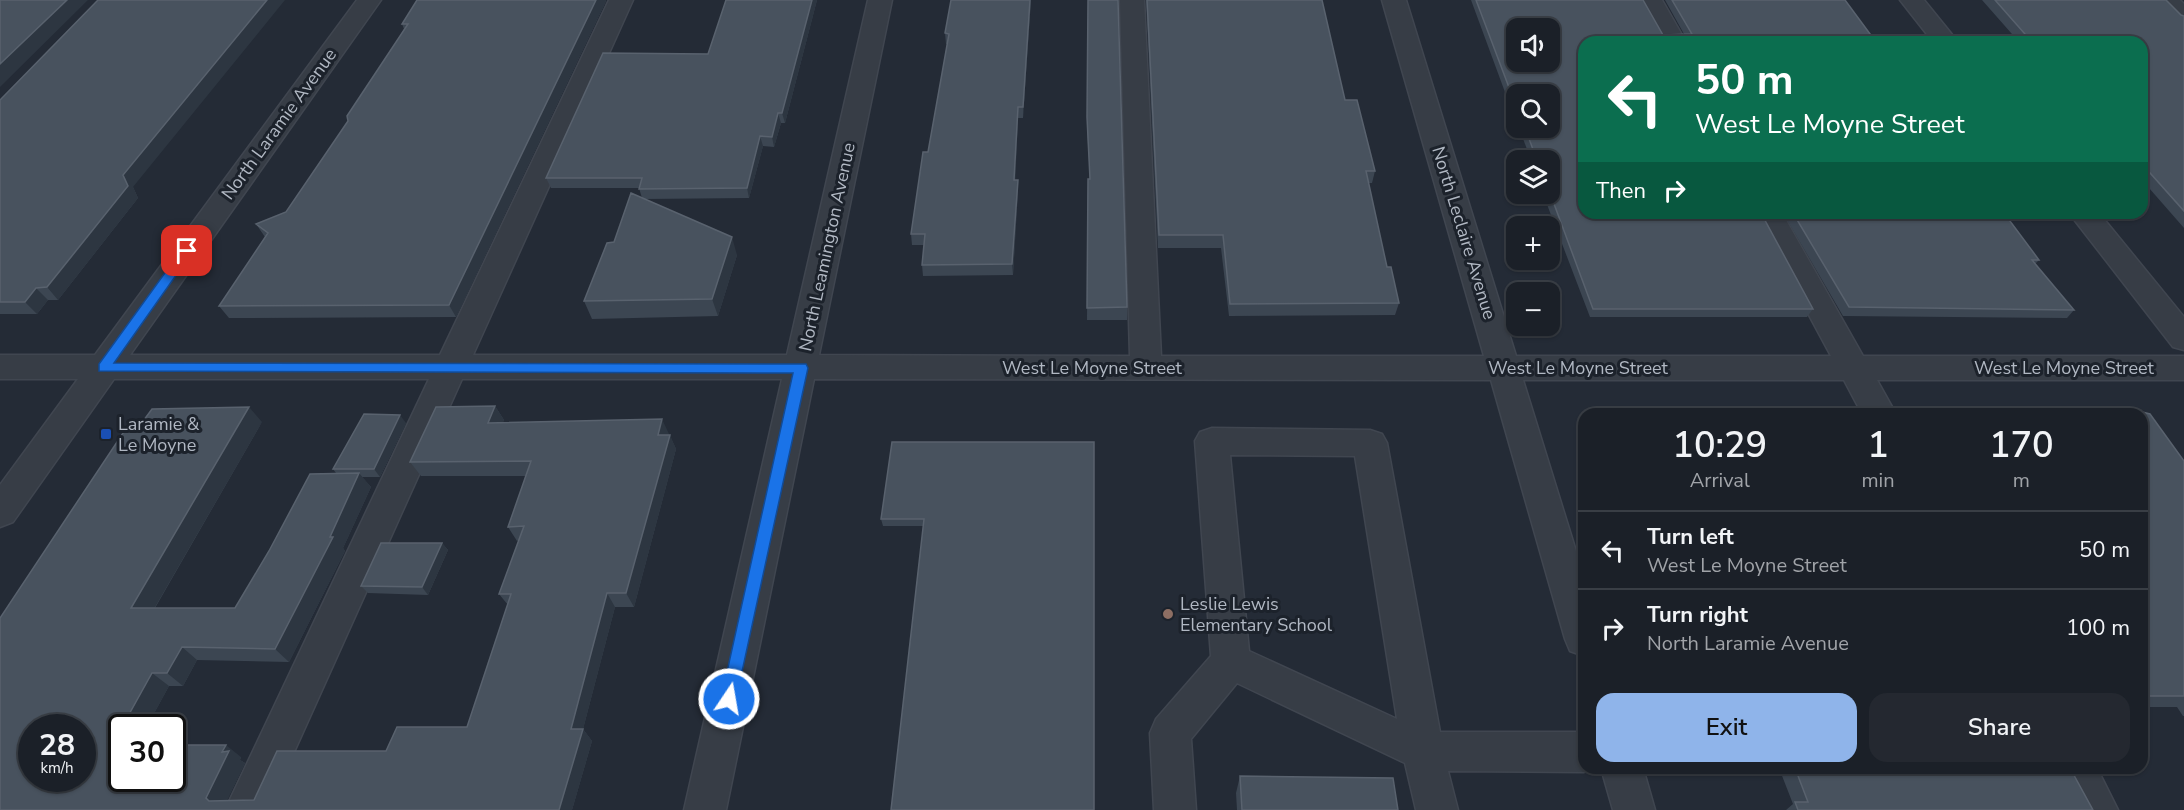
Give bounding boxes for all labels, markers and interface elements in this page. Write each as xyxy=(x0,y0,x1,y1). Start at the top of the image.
map controls xyxy=(1506,18,1560,336)
button: sound xyxy=(1506,18,1560,72)
street label: North Laramie Avenue xyxy=(216,43,342,205)
text: 50 m xyxy=(1695,52,1794,109)
icon: left xyxy=(1596,60,1674,138)
button: search xyxy=(1506,84,1560,138)
text: West Le Moyne Street xyxy=(1695,106,1965,143)
street label: North Leamington Avenue xyxy=(793,140,861,354)
street label: North Leclaire Avenue xyxy=(1426,144,1502,322)
button: layers xyxy=(1506,150,1560,204)
icon: right xyxy=(1658,174,1691,207)
text: Then xyxy=(1596,176,1646,206)
button: + xyxy=(1506,216,1560,270)
pin xyxy=(161,225,212,276)
icon: arrive xyxy=(170,234,203,267)
button: − xyxy=(1506,282,1560,336)
street label: West Le Moyne Street xyxy=(1002,356,1183,380)
street label: West Le Moyne Street xyxy=(1488,356,1669,380)
street label: West Le Moyne Street xyxy=(1974,356,2155,380)
place label: Laramie & Le Moyne xyxy=(118,412,200,457)
text: 10:29 xyxy=(1672,421,1767,470)
text: 1 xyxy=(1867,421,1889,470)
text: 170 xyxy=(1989,421,2054,470)
marker: Laramie & Le Moyne xyxy=(99,427,113,441)
text: Arrival xyxy=(1690,467,1750,494)
text: min xyxy=(1862,467,1895,494)
text: m xyxy=(2013,467,2030,494)
text: Turn left xyxy=(1647,522,1734,552)
icon: left xyxy=(1596,534,1629,567)
text: 50 m xyxy=(2079,535,2130,565)
text: West Le Moyne Street xyxy=(1647,552,1847,579)
place label: Leslie Lewis Elementary School xyxy=(1180,592,1333,637)
text: Turn right xyxy=(1647,600,1748,630)
marker: Leslie Lewis Elementary School xyxy=(1161,607,1175,621)
icon: right xyxy=(1596,612,1629,645)
text: 100 m xyxy=(2066,613,2130,643)
text: North Laramie Avenue xyxy=(1647,630,1849,657)
position arrow xyxy=(697,667,761,731)
button: Exit xyxy=(1596,693,1857,762)
button: Share xyxy=(1869,693,2130,762)
speed limit sign: 30 xyxy=(108,714,186,792)
text: 28 xyxy=(39,725,75,766)
text: km/h xyxy=(40,758,74,778)

